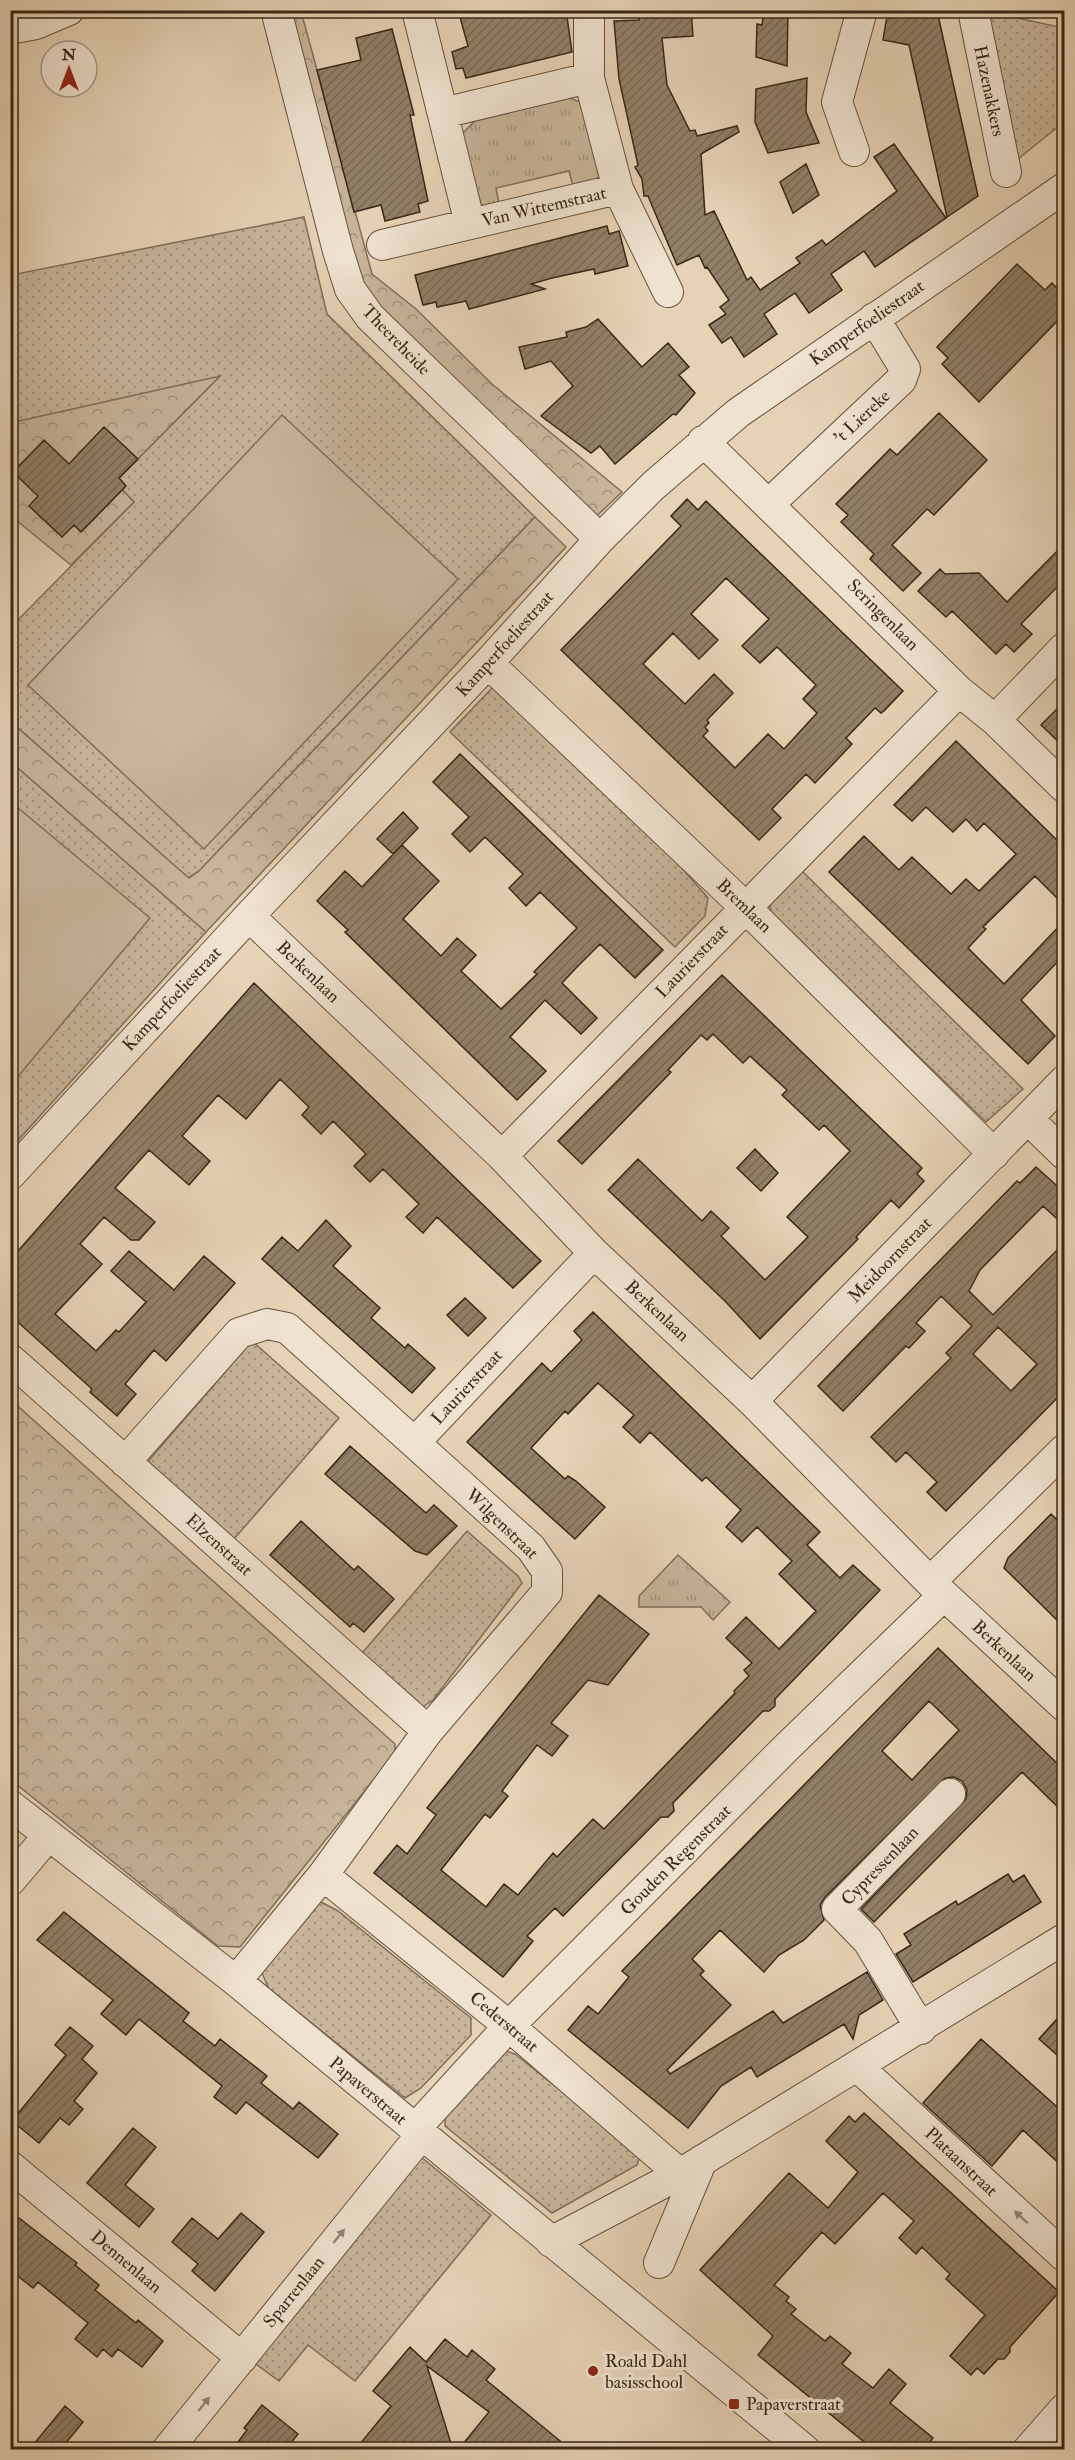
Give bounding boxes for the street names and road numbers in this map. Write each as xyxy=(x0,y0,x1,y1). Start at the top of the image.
street label: Hazenakkers xyxy=(968,43,1010,139)
street label: Van Wittemstraat xyxy=(479,181,609,233)
street label: Kamperfoeliestraat xyxy=(805,275,929,371)
street label: Theereheide xyxy=(356,300,436,381)
street label: 't Liereke xyxy=(829,385,896,449)
street label: Seringenlaan xyxy=(842,574,924,656)
street label: Kamperfoeliestraat xyxy=(451,586,559,702)
street label: Bremlaan xyxy=(711,874,777,938)
street label: Laurierstraat xyxy=(651,919,733,1003)
street label: Berkenlaan xyxy=(271,936,345,1008)
street label: Kamperfoeliestraat xyxy=(117,942,227,1056)
street label: Meidoornstraat xyxy=(843,1212,937,1308)
street label: Berkenlaan xyxy=(620,1275,694,1347)
street label: Laurierstraat xyxy=(426,1344,508,1429)
street label: Wilgenstraat xyxy=(460,1483,543,1565)
street label: Elzenstraat xyxy=(181,1509,257,1581)
street label: Berkenlaan xyxy=(967,1615,1041,1687)
street label: Gouden Regenstraat xyxy=(616,1799,737,1920)
street label: Cypressenlaan xyxy=(836,1821,924,1911)
street label: Cederstraat xyxy=(465,1986,543,2058)
street label: Papaverstraat xyxy=(324,2052,412,2130)
street label: Plataanstraat xyxy=(920,2122,1003,2202)
street label: Dennenlaan xyxy=(86,2225,166,2299)
street label: Sparrenlaan xyxy=(258,2252,330,2332)

